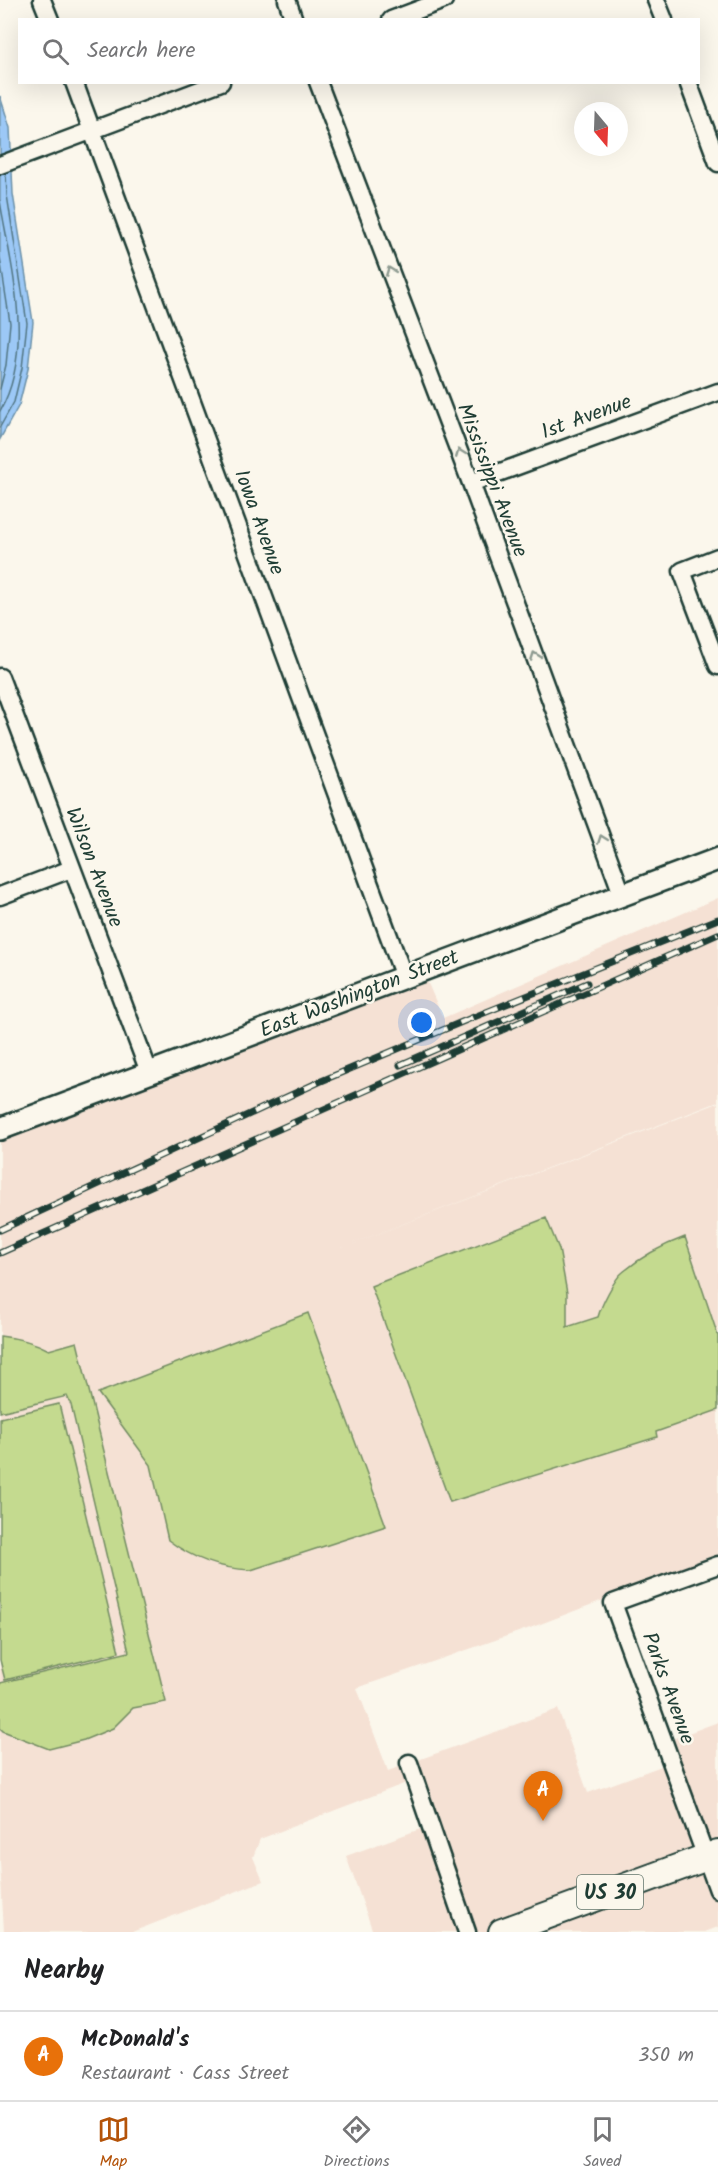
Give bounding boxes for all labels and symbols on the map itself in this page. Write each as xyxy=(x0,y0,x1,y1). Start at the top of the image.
north arrow xyxy=(574,102,628,156)
one-way arrow xyxy=(385,266,397,277)
street label: 1st Avenue xyxy=(537,386,637,449)
street label: Mississippi Avenue xyxy=(447,399,536,563)
one-way arrow xyxy=(454,449,467,459)
street label: Iowa Avenue xyxy=(224,465,293,580)
one-way arrow xyxy=(529,651,542,662)
street label: Wilson Avenue xyxy=(56,803,132,933)
one-way arrow xyxy=(597,834,610,845)
street label: East Washington Street xyxy=(255,941,465,1048)
your location xyxy=(407,1008,436,1037)
street label: Parks Avenue xyxy=(632,1628,703,1750)
pin: A xyxy=(524,1772,562,1821)
road number: US 30 xyxy=(577,1875,643,1909)

